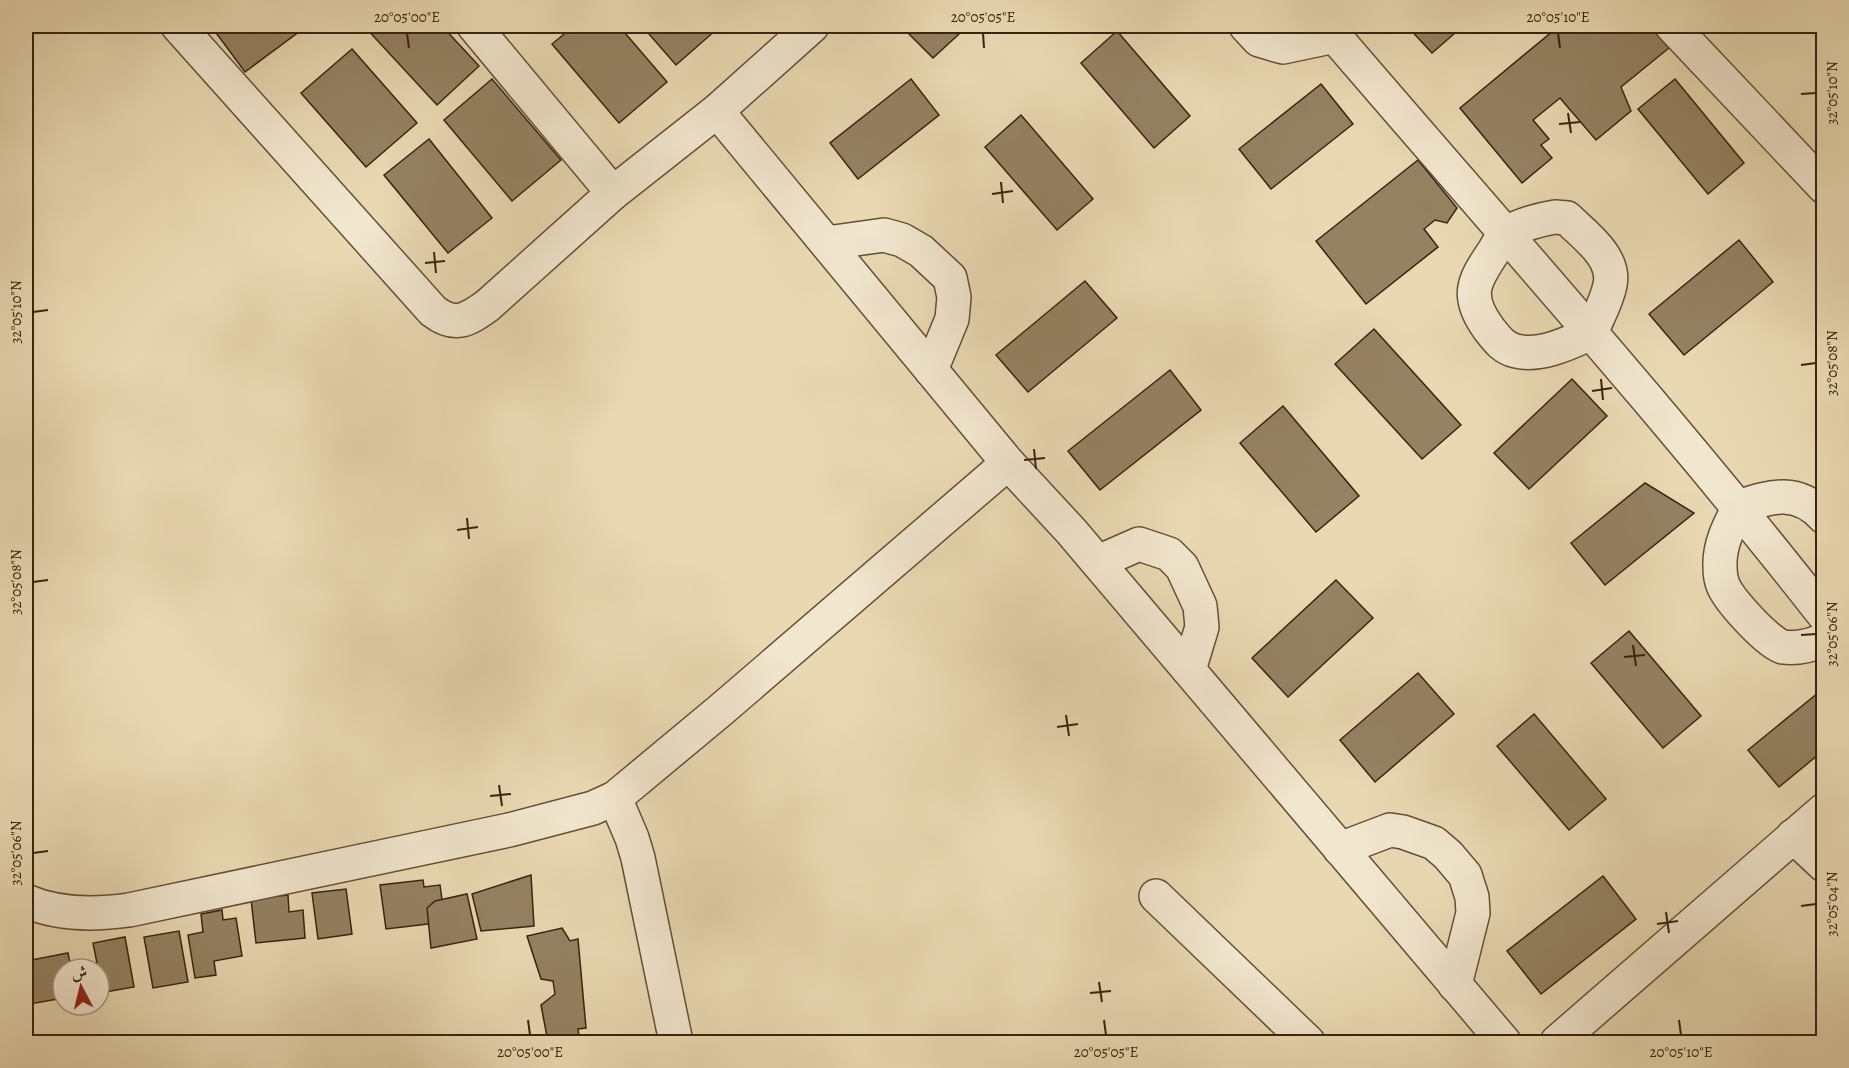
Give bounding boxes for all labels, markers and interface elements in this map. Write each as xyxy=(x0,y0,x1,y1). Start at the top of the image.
text: 20°05'00"E xyxy=(374,7,440,27)
text: 20°05'05"E xyxy=(951,7,1015,27)
text: 20°05'10"E xyxy=(1526,7,1590,27)
text: 32°05'10"N xyxy=(1822,61,1842,125)
text: 32°05'10"N xyxy=(6,280,26,344)
text: 32°05'08"N xyxy=(1822,330,1842,396)
text: 32°05'08"N xyxy=(6,549,26,615)
text: 32°05'06"N xyxy=(1822,601,1842,667)
text: 32°05'06"N xyxy=(6,820,26,886)
text: 32°05'04"N xyxy=(1822,871,1842,937)
north arrow xyxy=(51,957,111,1017)
text: ش xyxy=(70,961,89,985)
text: 20°05'00"E xyxy=(497,1042,563,1062)
text: 20°05'05"E xyxy=(1074,1042,1138,1062)
text: 20°05'10"E xyxy=(1649,1042,1713,1062)

